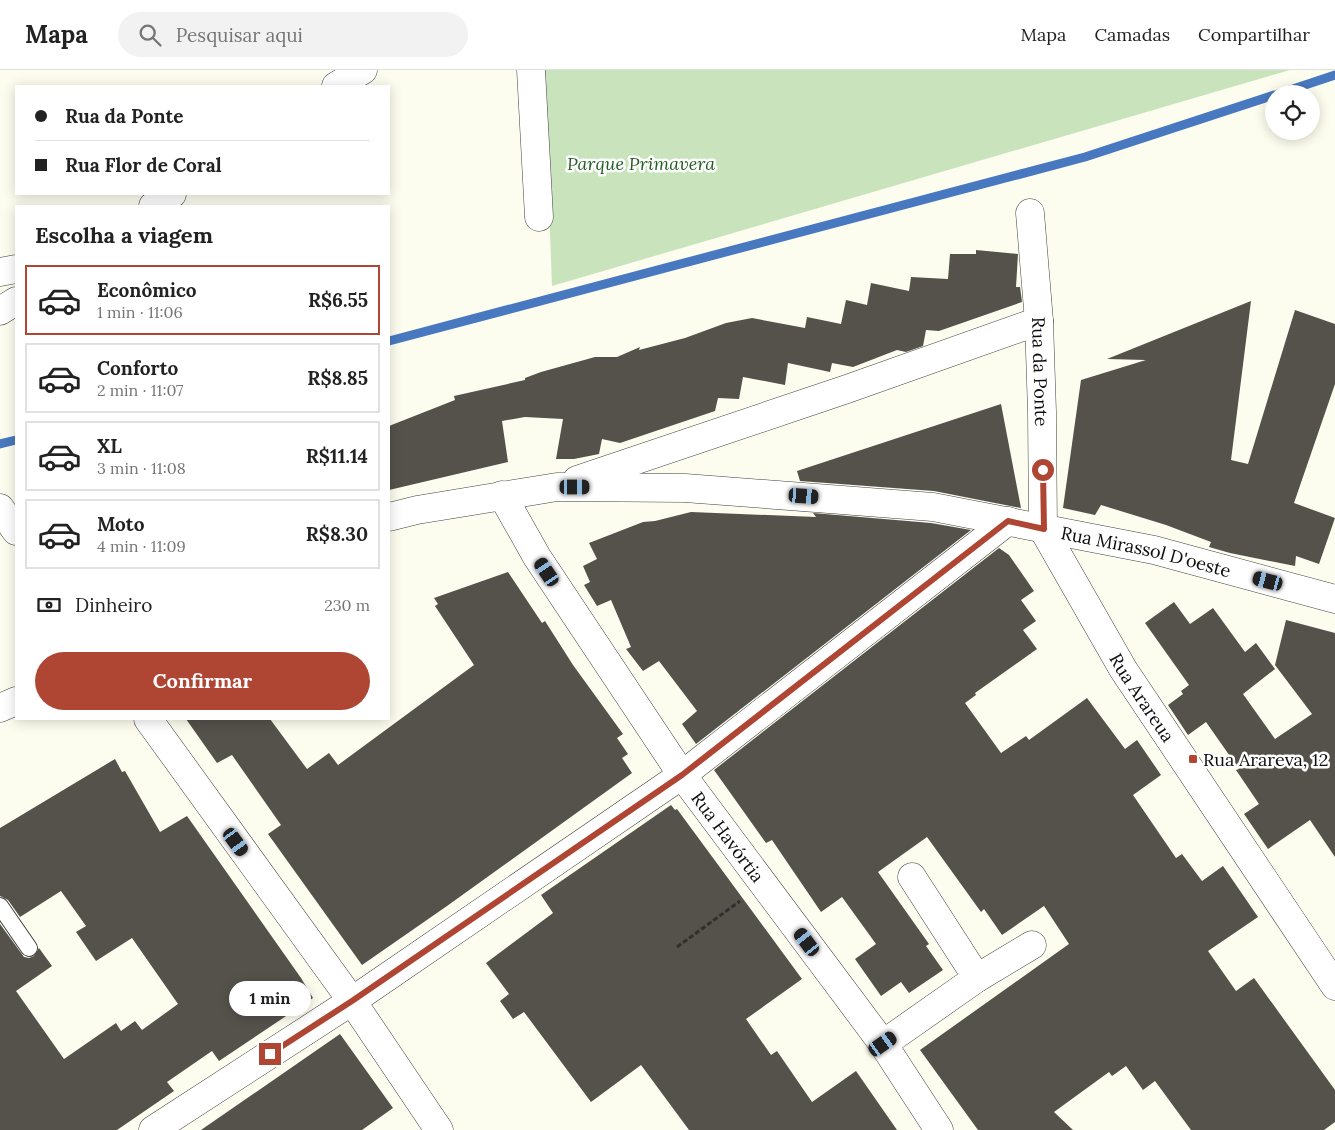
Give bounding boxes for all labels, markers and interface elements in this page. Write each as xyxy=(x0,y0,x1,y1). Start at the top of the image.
search box xyxy=(118,12,468,57)
text: Mapa xyxy=(25,19,88,50)
icon: search xyxy=(136,21,164,49)
text: Pesquisar aqui xyxy=(176,23,303,47)
text: Mapa xyxy=(1021,23,1066,46)
text: Camadas xyxy=(1094,23,1170,46)
text: Compartilhar xyxy=(1198,23,1310,46)
map controls xyxy=(1265,85,1320,140)
button: locate xyxy=(1265,85,1320,140)
text: Rua da Ponte xyxy=(65,104,184,128)
park label: Parque Primavera xyxy=(567,152,715,175)
text: Rua Flor de Coral xyxy=(65,153,222,177)
text: Escolha a viagem xyxy=(35,221,213,249)
icon: car xyxy=(37,278,82,323)
text: Econômico xyxy=(97,278,197,302)
text: R$6.55 xyxy=(308,288,368,312)
text: 1 min · 11:06 xyxy=(97,302,183,322)
street label: Rua da Ponte xyxy=(1027,316,1054,427)
icon: car xyxy=(37,356,82,401)
text: Conforto xyxy=(97,356,178,380)
text: R$8.85 xyxy=(307,366,368,390)
text: 2 min · 11:07 xyxy=(97,380,183,400)
icon: car xyxy=(37,434,82,479)
text: XL xyxy=(97,434,122,458)
text: R$11.14 xyxy=(306,444,368,468)
text: 3 min · 11:08 xyxy=(97,458,186,478)
route start xyxy=(1032,459,1054,481)
car xyxy=(560,480,590,495)
car xyxy=(788,487,819,505)
icon: car xyxy=(37,512,82,557)
text: Moto xyxy=(97,512,144,536)
street label: Rua Mirassol D'oeste xyxy=(1059,521,1234,582)
text: R$8.30 xyxy=(306,522,368,546)
text: 4 min · 11:09 xyxy=(97,536,186,556)
car xyxy=(532,555,561,589)
car xyxy=(1251,570,1284,592)
icon: cash xyxy=(35,591,63,619)
text: Dinheiro xyxy=(75,593,152,617)
text: 230 m xyxy=(324,595,370,615)
street label: Rua Arareua xyxy=(1105,649,1180,746)
button: Confirmar xyxy=(35,652,370,710)
place label: Rua Arareva, 12 xyxy=(1203,748,1328,771)
marker: Rua Arareva, 12 xyxy=(1187,753,1199,765)
street label: Rua Havórtia xyxy=(687,787,770,887)
car xyxy=(221,825,250,859)
car xyxy=(791,926,822,958)
callout: 1 min xyxy=(229,982,311,1016)
text: 1 min xyxy=(250,988,290,1008)
car xyxy=(866,1029,899,1059)
route end xyxy=(259,1043,281,1065)

